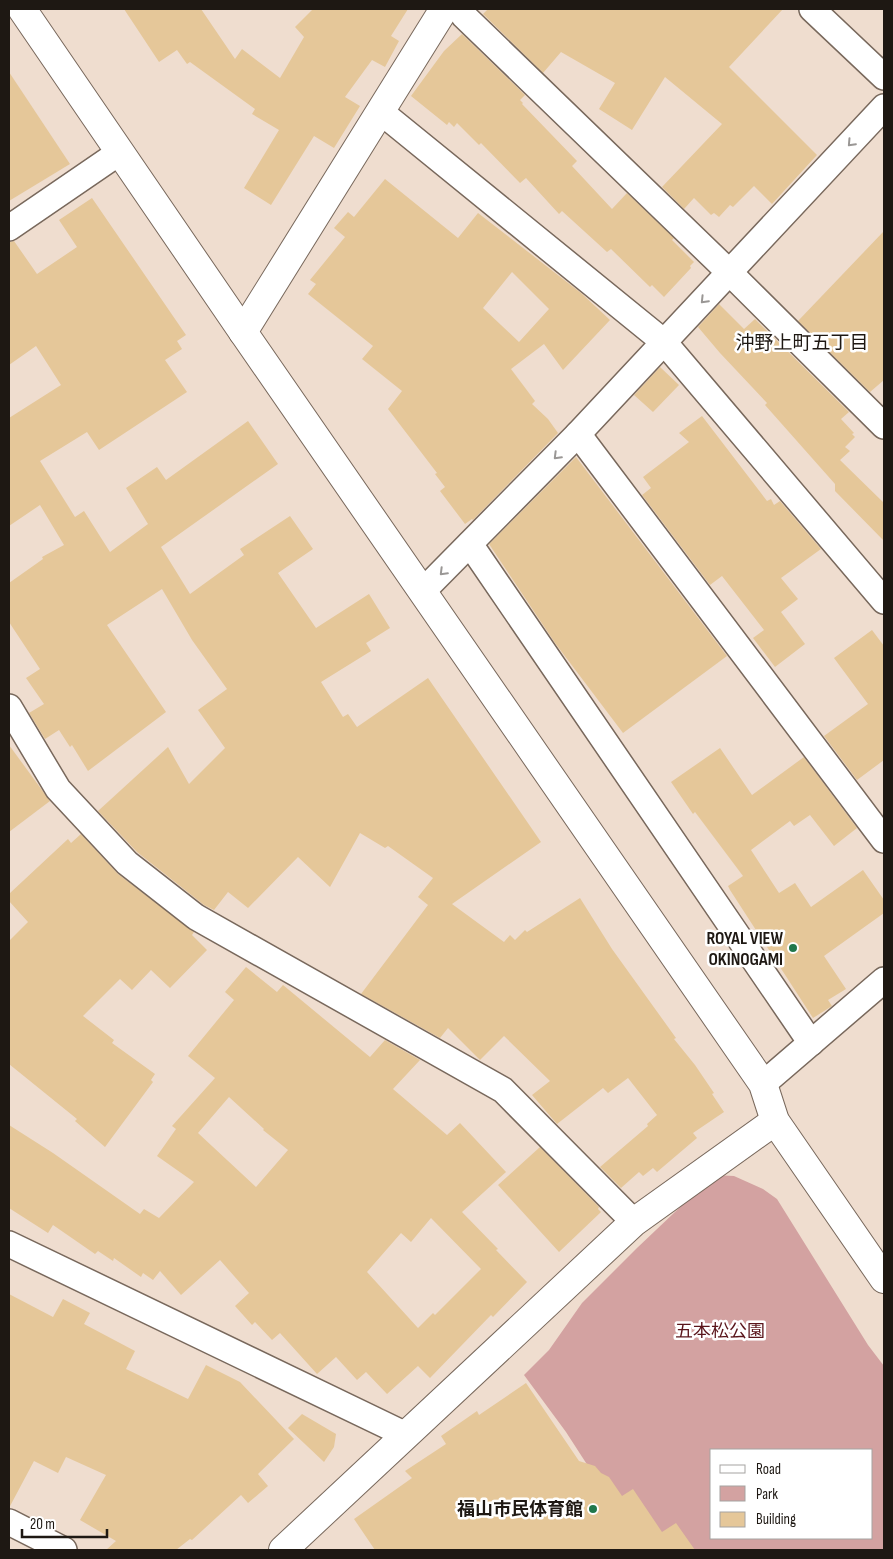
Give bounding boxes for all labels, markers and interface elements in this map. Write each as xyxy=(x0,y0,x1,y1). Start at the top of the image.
one-way arrow xyxy=(848,137,857,146)
one-way arrow xyxy=(701,294,710,303)
district label: 沖野上町五丁目 xyxy=(735,332,869,355)
one-way arrow xyxy=(554,450,563,459)
one-way arrow xyxy=(439,566,448,575)
place label: ROYAL VIEW OKINOGAMI xyxy=(706,928,783,970)
marker: ROYAL VIEW OKINOGAMI xyxy=(787,942,799,954)
park label: 五本松公園 xyxy=(675,1321,765,1342)
legend xyxy=(710,1449,873,1539)
text: Road xyxy=(756,1460,781,1479)
text: Park xyxy=(756,1485,778,1504)
place label: 福山市民体育館 xyxy=(457,1499,583,1520)
marker: 福山市民体育館 xyxy=(587,1503,599,1515)
scale bar xyxy=(22,1506,108,1538)
text: Building xyxy=(756,1510,796,1529)
text: 20 m xyxy=(30,1515,55,1534)

